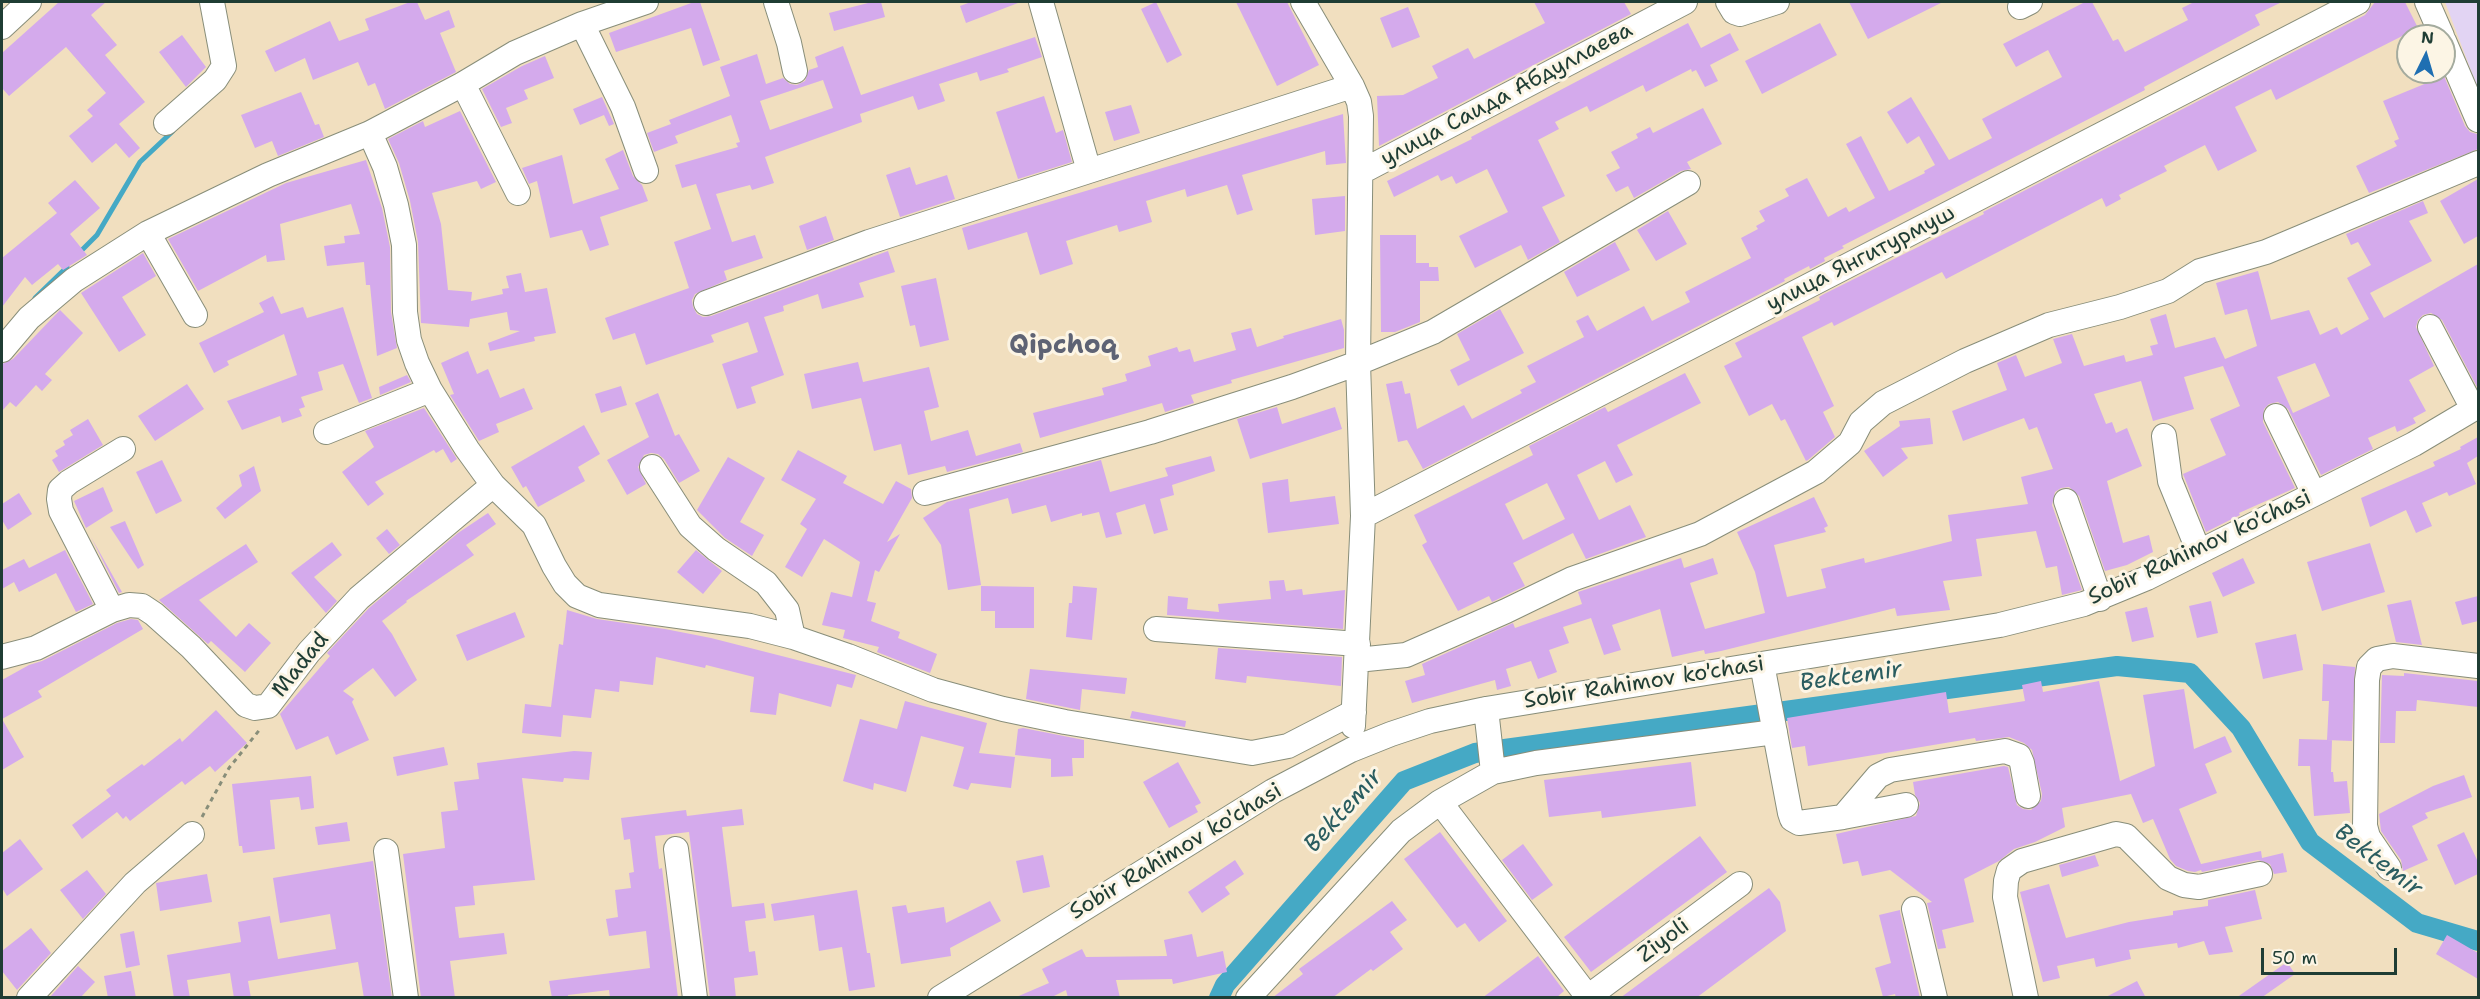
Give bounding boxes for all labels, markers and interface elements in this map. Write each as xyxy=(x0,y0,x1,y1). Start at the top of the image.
street label: улица Саида Абдуллаева xyxy=(1377,17,1637,173)
north arrow xyxy=(2396,24,2456,84)
text: N xyxy=(2420,27,2435,49)
street label: улица Янгитурмуш xyxy=(1762,200,1960,318)
district label: Qipchoq xyxy=(1009,330,1117,362)
street label: Sobir Rahimov ko'chasi xyxy=(2084,485,2316,611)
street label: Madad xyxy=(267,627,335,703)
street label: Sobir Rahimov ko'chasi xyxy=(1522,651,1766,715)
water label: Bektemir xyxy=(1798,656,1904,698)
water label: Bektemir xyxy=(1299,763,1389,859)
street label: Sobir Rahimov ko'chasi xyxy=(1065,778,1287,926)
water label: Bektemir xyxy=(2328,818,2428,904)
street label: Ziyoli xyxy=(1633,913,1695,969)
scale bar xyxy=(2264,936,2400,974)
text: 50 m xyxy=(2272,946,2317,970)

